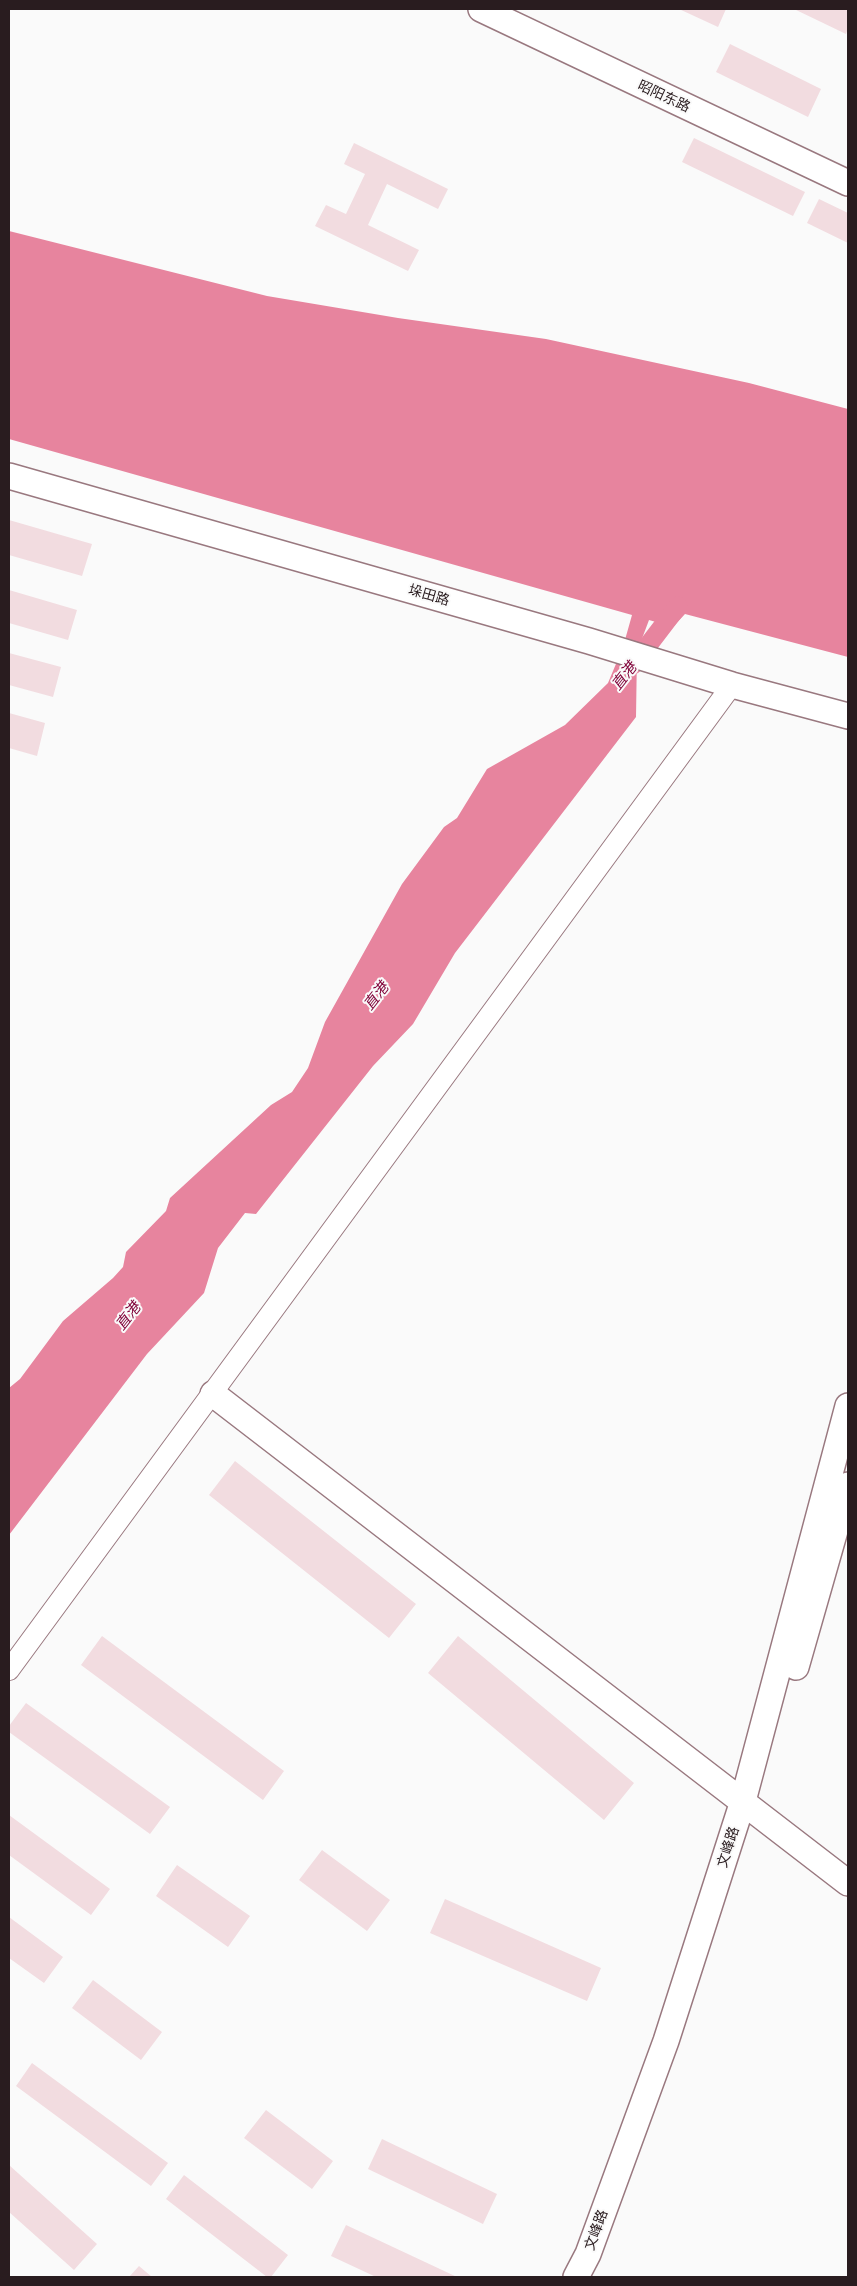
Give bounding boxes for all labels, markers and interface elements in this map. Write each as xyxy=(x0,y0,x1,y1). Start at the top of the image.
street label: 昭阳东路 xyxy=(635,77,693,115)
street label: 垛田路 xyxy=(406,581,452,609)
water label: 直港 xyxy=(608,659,640,693)
water label: 直港 xyxy=(360,979,392,1013)
water label: 直港 xyxy=(112,1299,144,1333)
street label: 文峰路 xyxy=(714,1824,742,1870)
street label: 文峰路 xyxy=(581,2207,611,2253)

